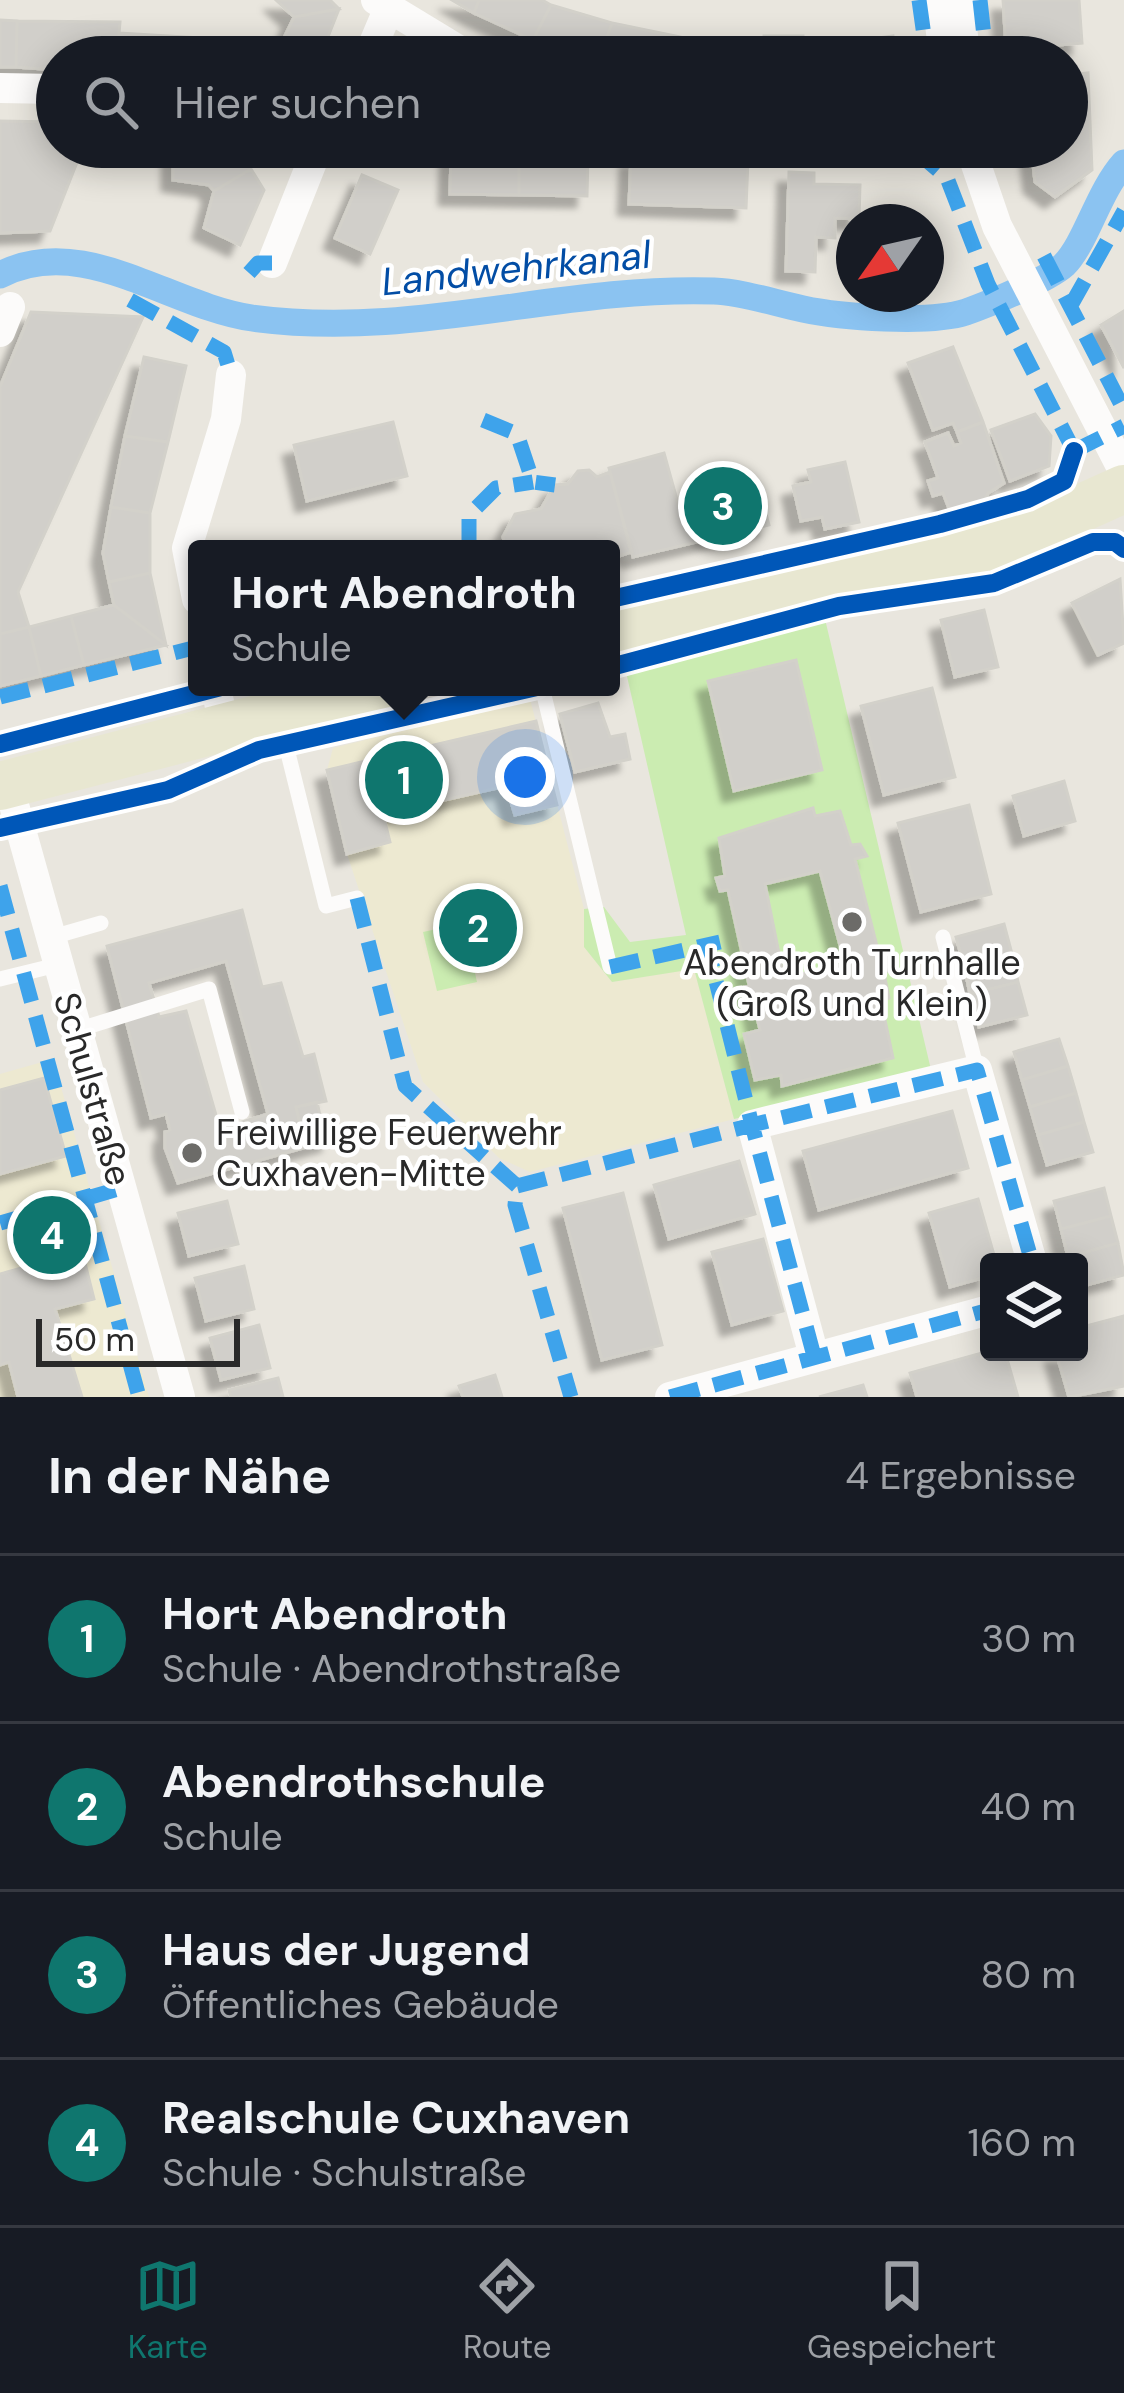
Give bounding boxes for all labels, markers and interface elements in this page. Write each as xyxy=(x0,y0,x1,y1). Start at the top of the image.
search box xyxy=(36,36,1088,168)
icon: search xyxy=(78,69,144,135)
text: Hier suchen xyxy=(174,73,421,132)
north arrow xyxy=(836,204,944,312)
water label: Landwehrkanal xyxy=(379,228,654,308)
pin: 3 xyxy=(684,461,762,551)
popup xyxy=(188,540,620,696)
text: Hort Abendroth xyxy=(231,563,577,622)
text: Schule xyxy=(231,622,352,673)
pin: 1 xyxy=(365,735,443,825)
your location xyxy=(495,747,555,807)
pin: 2 xyxy=(439,883,517,973)
marker: Abendroth Turnhalle (Groß und Klein) xyxy=(839,909,865,935)
place label: Abendroth Turnhalle (Groß und Klein) xyxy=(683,939,1021,1027)
street label: Schulstraße xyxy=(43,987,143,1191)
place label: Freiwillige Feuerwehr Cuxhaven-Mitte xyxy=(216,1109,562,1197)
marker: Freiwillige Feuerwehr Cuxhaven-Mitte xyxy=(179,1140,205,1166)
pin: 4 xyxy=(13,1190,91,1280)
map controls xyxy=(980,1253,1088,1361)
button: layers xyxy=(980,1253,1088,1361)
scale bar xyxy=(36,1313,240,1366)
text: 50 m xyxy=(54,1318,135,1361)
text: In der Nähe xyxy=(48,1442,332,1509)
text: 4 Ergebnisse xyxy=(845,1450,1076,1501)
text: Hort Abendroth xyxy=(162,1584,508,1643)
text: 1 xyxy=(80,1613,94,1664)
text: 30 m xyxy=(981,1613,1076,1664)
text: Schule · Abendrothstraße xyxy=(162,1643,621,1694)
text: Abendrothschule xyxy=(162,1752,546,1811)
text: 2 xyxy=(76,1781,98,1832)
text: 40 m xyxy=(981,1781,1076,1832)
text: Schule xyxy=(162,1811,283,1862)
text: Haus der Jugend xyxy=(162,1920,531,1979)
text: 3 xyxy=(75,1949,99,2000)
text: 80 m xyxy=(980,1949,1076,2000)
text: Öffentliches Gebäude xyxy=(162,1979,559,2030)
text: Realschule Cuxhaven xyxy=(162,2088,630,2147)
text: 4 xyxy=(74,2117,100,2168)
text: 160 m xyxy=(968,2117,1076,2168)
text: Schule · Schulstraße xyxy=(162,2147,526,2198)
tab: Karte xyxy=(128,2253,208,2368)
tab: Route xyxy=(463,2253,551,2368)
tab: Gespeichert xyxy=(807,2253,996,2368)

